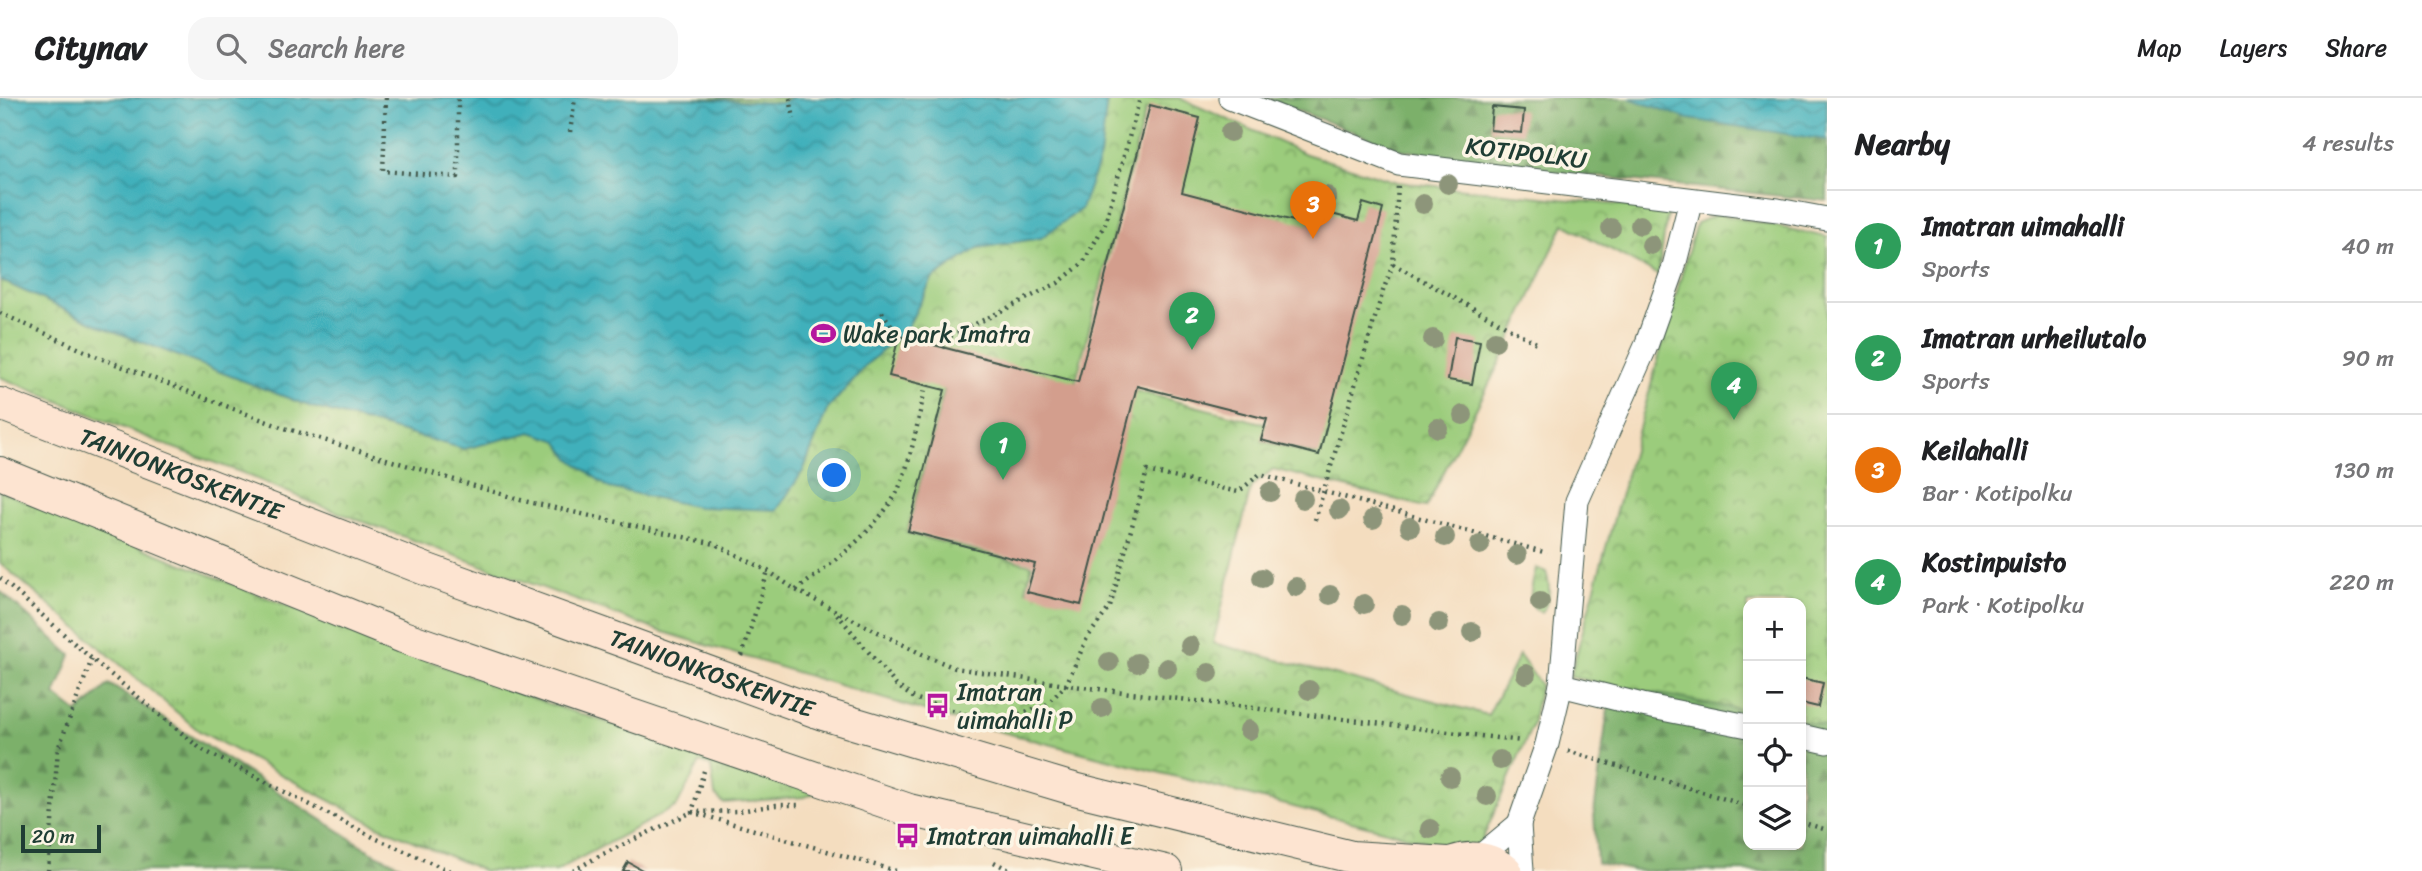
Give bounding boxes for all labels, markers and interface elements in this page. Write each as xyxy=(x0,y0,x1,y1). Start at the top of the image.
search box xyxy=(188,17,678,80)
text: Citynav xyxy=(35,19,146,77)
text: Search here xyxy=(268,25,405,71)
text: Map xyxy=(2137,27,2182,69)
text: Layers xyxy=(2220,27,2287,69)
text: Share xyxy=(2325,27,2387,69)
icon: search xyxy=(212,29,250,67)
text: Nearby xyxy=(1855,117,1950,171)
text: 4 results xyxy=(2302,123,2394,164)
street label: KOTIPOLKU xyxy=(1463,125,1590,181)
pin: 3 xyxy=(1290,181,1336,239)
text: Imatran uimahalli xyxy=(1922,203,2124,249)
text: 1 xyxy=(1873,226,1883,267)
text: 40 m xyxy=(2341,226,2394,267)
text: Sports xyxy=(1922,249,1990,290)
pin: 2 xyxy=(1169,292,1215,350)
place label: Wake park Imatra xyxy=(843,313,1031,355)
text: Imatran urheilutalo xyxy=(1922,315,2146,361)
sports icon: Wake park Imatra xyxy=(809,320,837,348)
text: 2 xyxy=(1871,338,1885,379)
text: 90 m xyxy=(2342,338,2394,379)
text: Sports xyxy=(1922,361,1990,402)
pin: 4 xyxy=(1711,362,1757,420)
street label: TAINIONKOSKENTIE xyxy=(73,416,290,533)
pin: 1 xyxy=(980,422,1026,480)
text: Keilahalli xyxy=(1922,427,2027,473)
text: 3 xyxy=(1872,450,1884,491)
text: 130 m xyxy=(2333,450,2394,491)
your location xyxy=(817,458,851,492)
text: Bar · Kotipolku xyxy=(1922,473,2072,514)
text: Kostinpuisto xyxy=(1922,539,2066,585)
text: 4 xyxy=(1871,562,1885,603)
text: 220 m xyxy=(2329,562,2394,603)
text: Park · Kotipolku xyxy=(1922,585,2084,626)
map controls xyxy=(1743,598,1806,850)
button: + xyxy=(1743,598,1806,661)
street label: TAINIONKOSKENTIE xyxy=(603,617,822,731)
button: − xyxy=(1743,661,1806,724)
place label: Imatran uimahalli P xyxy=(956,671,1073,741)
bus stop icon: Imatran uimahalli P xyxy=(923,692,951,720)
button: locate xyxy=(1743,724,1806,787)
button: layers xyxy=(1743,787,1806,850)
place label: Imatran uimahalli E xyxy=(926,815,1135,857)
text: 20 m xyxy=(32,820,75,853)
scale bar xyxy=(21,822,102,854)
bus stop icon: Imatran uimahalli E xyxy=(893,822,921,850)

